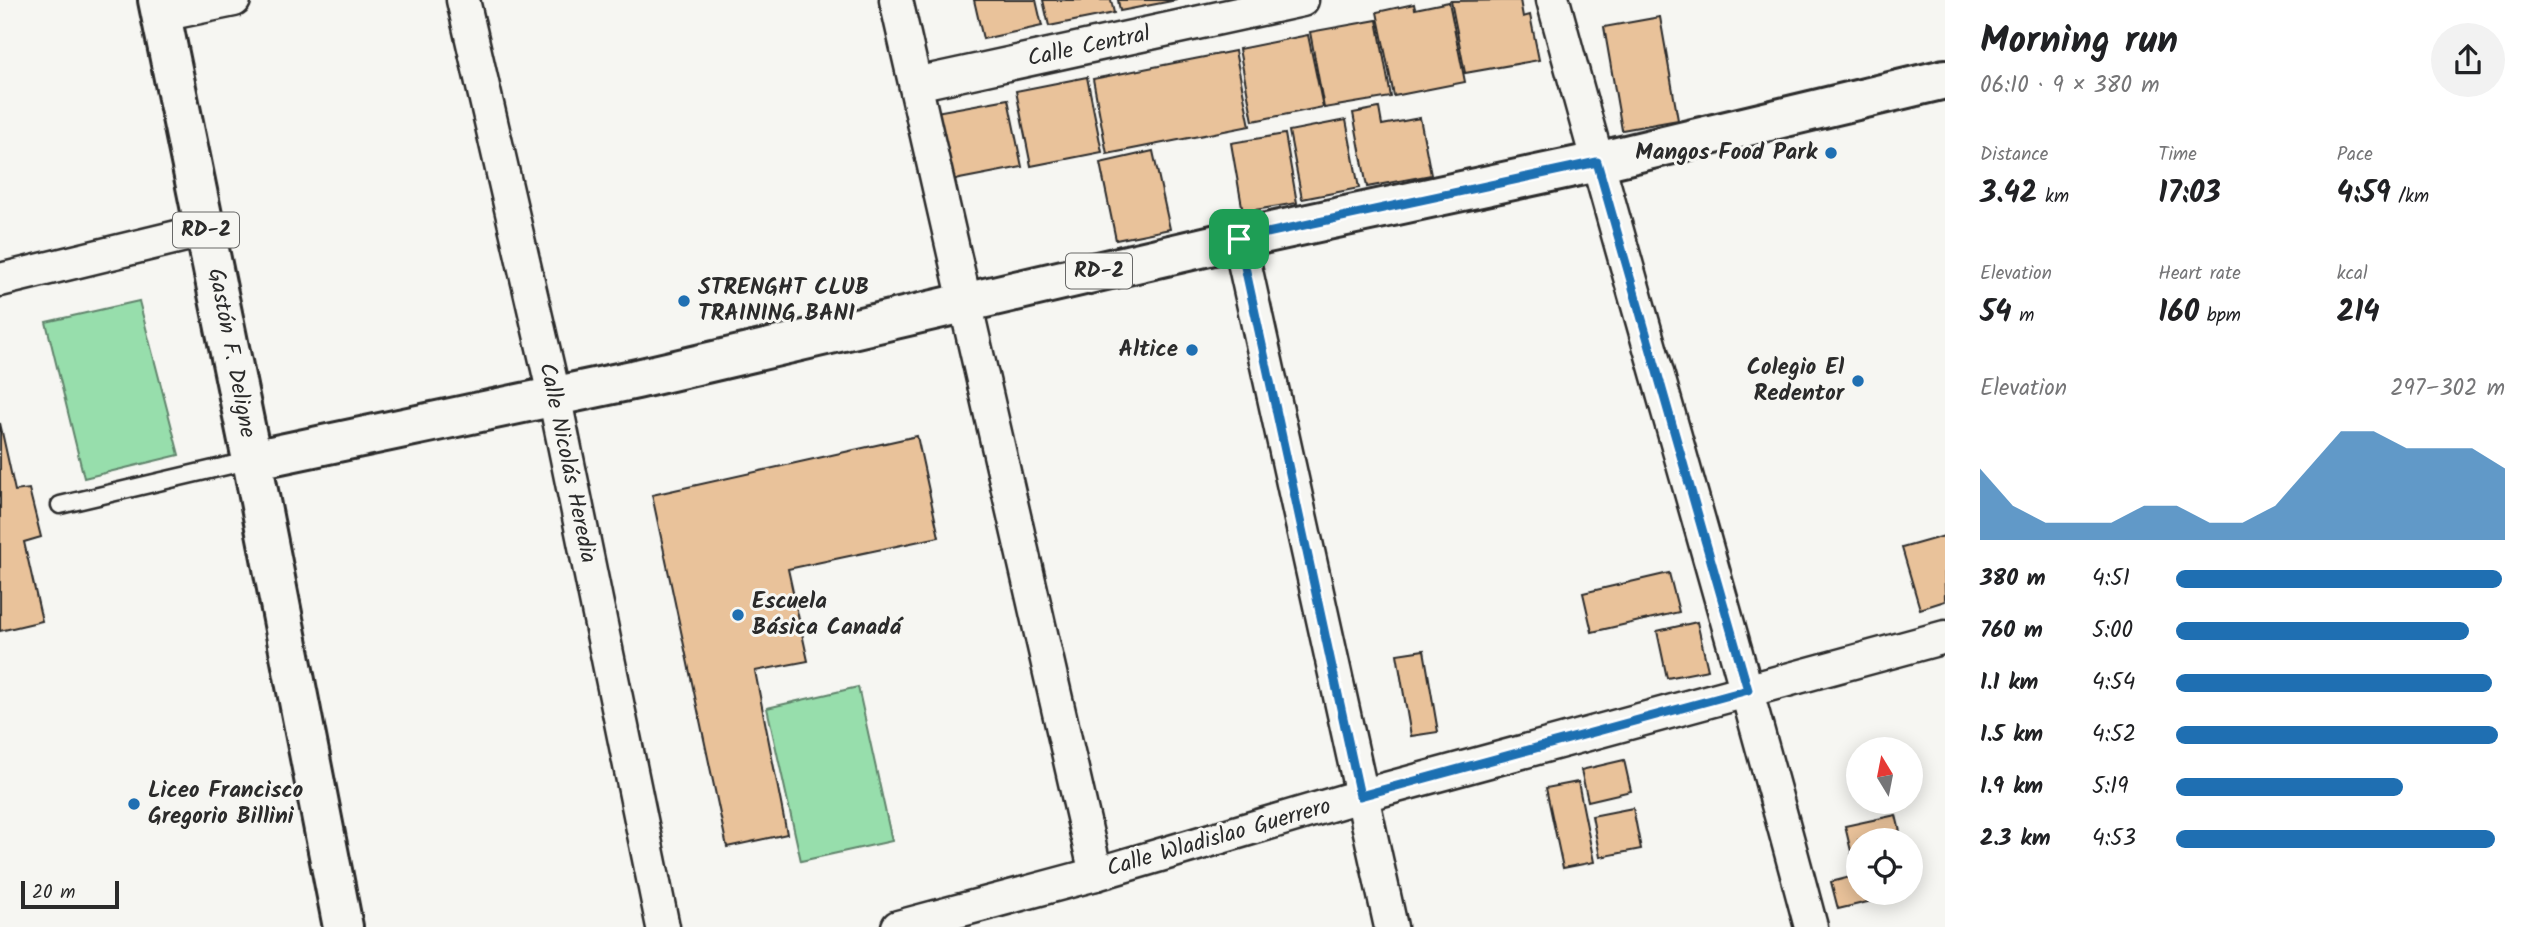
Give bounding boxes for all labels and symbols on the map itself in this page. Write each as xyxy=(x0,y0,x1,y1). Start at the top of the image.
street label: Calle Central xyxy=(1024,16,1154,78)
place label: Mangos Food Park xyxy=(1635,135,1818,171)
marker: Mangos Food Park xyxy=(1823,145,1839,161)
pin xyxy=(1209,209,1269,269)
road number: RD-2 xyxy=(173,212,239,247)
road number: RD-2 xyxy=(1066,254,1132,288)
street label: Gastón F. Deligne xyxy=(197,265,265,441)
place label: STRENGHT CLUB TRAINING BANI xyxy=(698,270,869,332)
marker: STRENGHT CLUB TRAINING BANI xyxy=(676,293,692,309)
place label: Altice xyxy=(1119,332,1178,368)
marker: Altice xyxy=(1184,342,1200,358)
place label: Colegio El Redentor xyxy=(1747,350,1846,412)
street label: Calle Nicolás Heredia xyxy=(528,359,606,567)
marker: Colegio El Redentor xyxy=(1850,373,1866,389)
place label: Escuela Básica Canadá xyxy=(752,584,905,646)
marker: Escuela Básica Canadá xyxy=(730,607,746,623)
north arrow xyxy=(1846,737,1923,814)
place label: Liceo Francisco Gregorio Billini xyxy=(148,773,303,835)
street label: Calle Wladislao Guerrero xyxy=(1103,789,1335,887)
marker: Liceo Francisco Gregorio Billini xyxy=(126,796,142,812)
scale bar xyxy=(21,878,119,910)

